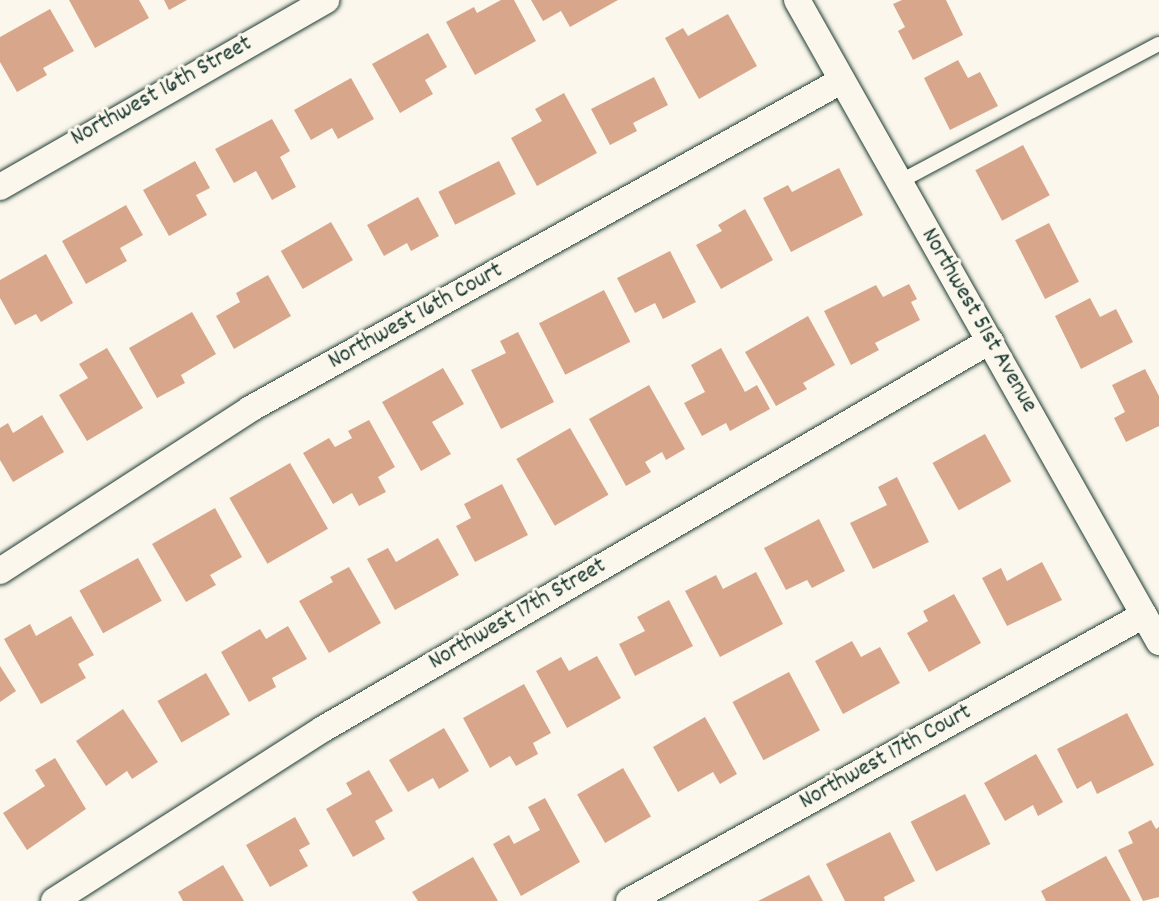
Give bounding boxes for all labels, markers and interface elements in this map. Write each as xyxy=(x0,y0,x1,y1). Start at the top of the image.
street label: Northwest 16th Street xyxy=(66,30,258,154)
street label: Northwest 51st Avenue xyxy=(913,224,1043,418)
street label: Northwest 16th Court xyxy=(324,257,508,377)
street label: Northwest 17th Street xyxy=(424,553,612,677)
street label: Northwest 17th Court xyxy=(795,699,977,817)

